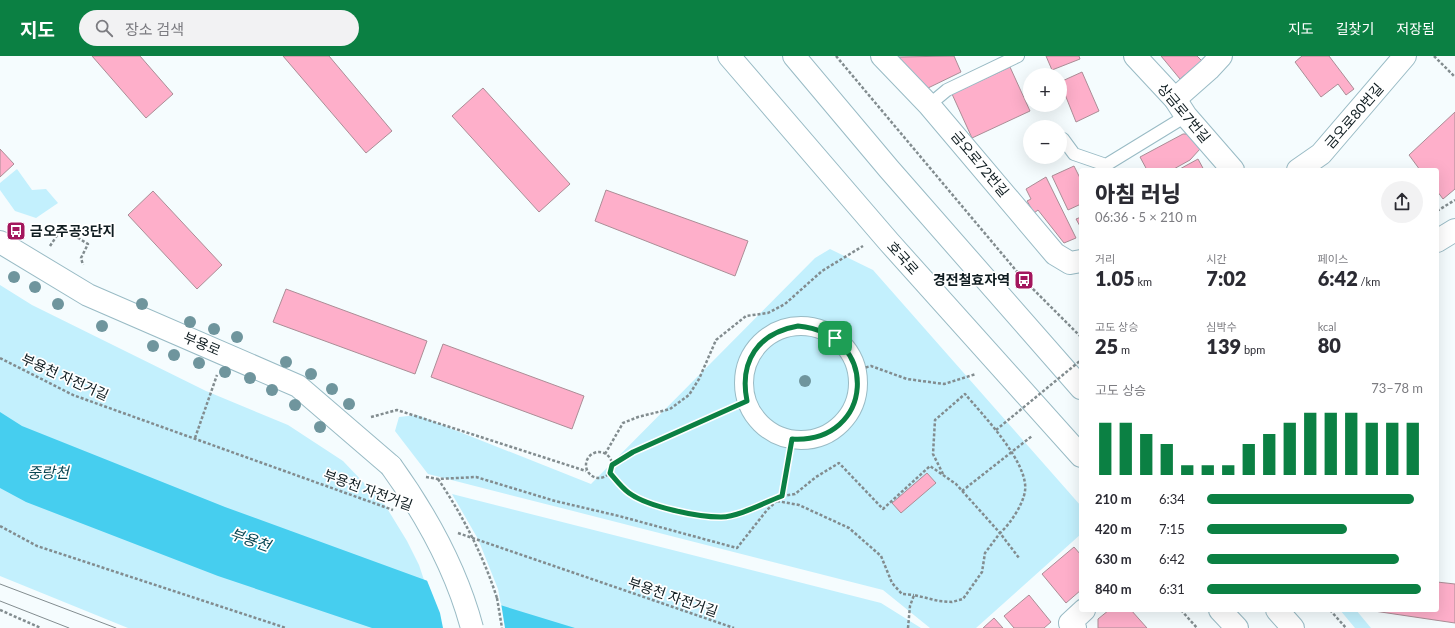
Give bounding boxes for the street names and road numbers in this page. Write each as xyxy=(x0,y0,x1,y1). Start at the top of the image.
street label: 상금로7번길 xyxy=(1155,79,1214,146)
street label: 금오로80번길 xyxy=(1321,80,1386,152)
street label: 금오로72번길 xyxy=(948,127,1013,200)
street label: 호국로 xyxy=(884,238,923,278)
street label: 부용로 xyxy=(181,328,223,359)
street label: 부용천 자전거길 xyxy=(19,350,111,403)
street label: 부용천 자전거길 xyxy=(321,466,415,514)
street label: 부용천 자전거길 xyxy=(626,573,720,620)

